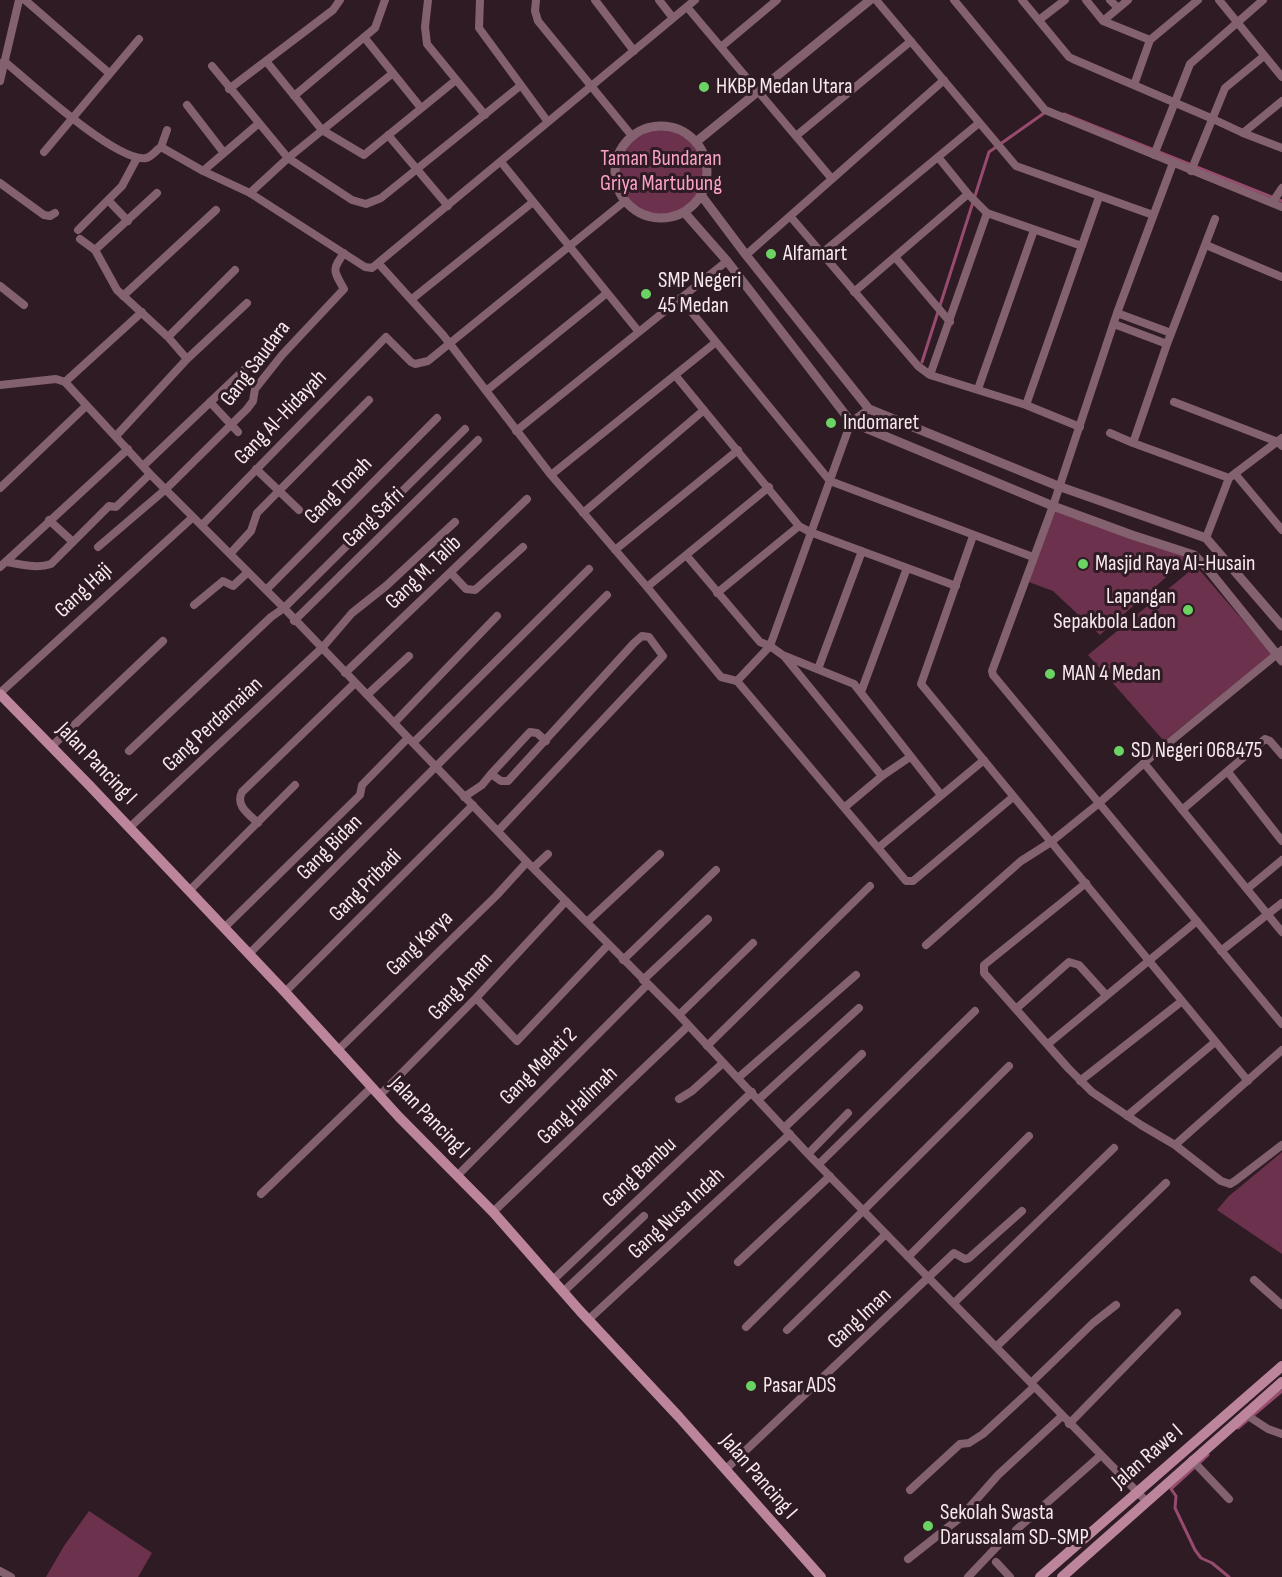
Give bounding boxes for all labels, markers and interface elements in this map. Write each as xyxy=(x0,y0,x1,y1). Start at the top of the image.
place label: HKBP Medan Utara xyxy=(716,74,852,100)
marker: HKBP Medan Utara xyxy=(697,80,711,94)
park label: Taman Bundaran Griya Martubung xyxy=(600,146,722,198)
place label: Alfamart xyxy=(783,241,847,267)
marker: Alfamart xyxy=(764,247,778,261)
place label: SMP Negeri 45 Medan xyxy=(658,268,741,320)
marker: SMP Negeri 45 Medan xyxy=(639,287,653,301)
street label: Gang Saudara xyxy=(215,316,297,412)
street label: Gang Al-Hidayah xyxy=(229,365,333,471)
place label: Indomaret xyxy=(843,410,919,436)
marker: Indomaret xyxy=(824,416,838,430)
street label: Gang Tonah xyxy=(300,452,378,530)
street label: Gang Safri xyxy=(338,482,410,554)
street label: Gang M. Talib xyxy=(380,530,468,616)
place label: Masjid Raya Al-Husain xyxy=(1095,551,1256,577)
marker: Masjid Raya Al-Husain xyxy=(1076,557,1090,571)
street label: Gang Haji xyxy=(50,558,118,624)
place label: Lapangan Sepakbola Ladon xyxy=(1053,584,1176,636)
marker: Lapangan Sepakbola Ladon xyxy=(1181,603,1195,617)
place label: MAN 4 Medan xyxy=(1062,661,1161,687)
marker: MAN 4 Medan xyxy=(1043,667,1057,681)
street label: Gang Perdamaian xyxy=(157,672,269,778)
street label: Jalan Pancing I xyxy=(50,717,142,811)
place label: SD Negeri 068475 xyxy=(1131,738,1262,764)
marker: SD Negeri 068475 xyxy=(1112,744,1126,758)
street label: Gang Bidan xyxy=(292,810,368,886)
street label: Gang Pribadi xyxy=(324,844,408,928)
street label: Gang Karya xyxy=(381,906,459,982)
street label: Gang Aman xyxy=(423,948,499,1026)
street label: Gang Melati 2 xyxy=(495,1023,583,1111)
street label: Gang Halimah xyxy=(532,1061,624,1151)
street label: Jalan Pancing I xyxy=(383,1071,475,1165)
street label: Gang Bambu xyxy=(597,1132,683,1214)
street label: Gang Nusa Indah xyxy=(623,1163,731,1265)
street label: Gang Iman xyxy=(823,1283,897,1355)
place label: Pasar ADS xyxy=(763,1373,836,1399)
marker: Pasar ADS xyxy=(744,1379,758,1393)
street label: Jalan Rawe I xyxy=(1107,1419,1189,1495)
street label: Jalan Pancing I xyxy=(714,1429,802,1525)
place label: Sekolah Swasta Darussalam SD-SMP xyxy=(940,1500,1089,1552)
marker: Sekolah Swasta Darussalam SD-SMP xyxy=(921,1519,935,1533)

